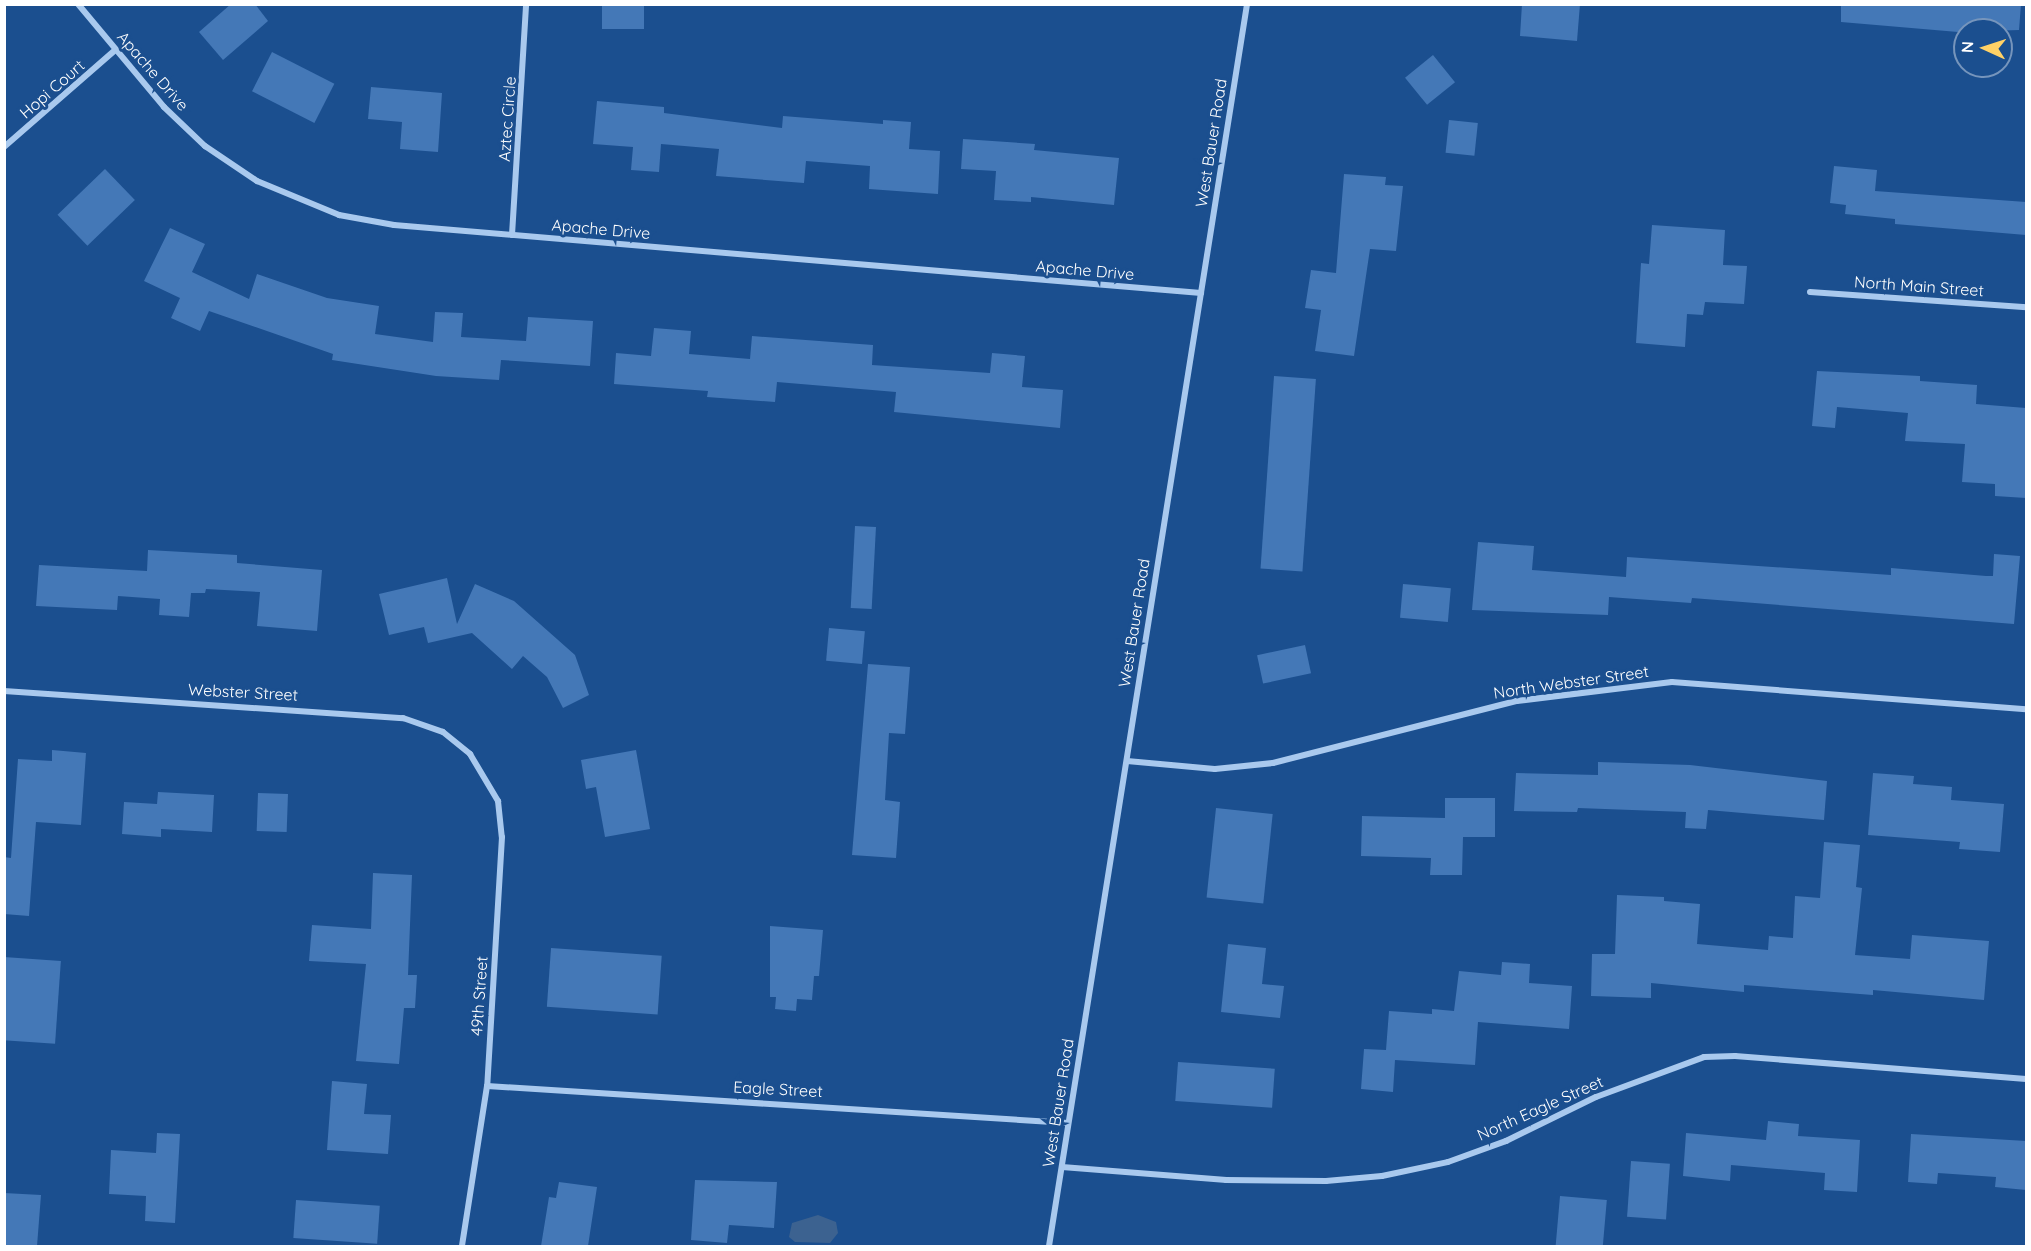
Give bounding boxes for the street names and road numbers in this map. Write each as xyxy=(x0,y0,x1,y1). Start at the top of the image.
street label: Apache Drive xyxy=(113,27,193,115)
street label: Hopi Court xyxy=(16,56,88,122)
street label: Aztec Circle xyxy=(494,76,520,162)
street label: West Bauer Road xyxy=(1191,77,1231,209)
street label: Apache Drive xyxy=(551,215,651,243)
street label: Apache Drive xyxy=(1035,256,1135,284)
street label: North Main Street xyxy=(1853,272,1985,300)
street label: West Bauer Road xyxy=(1114,557,1154,689)
street label: North Webster Street xyxy=(1492,662,1650,702)
street label: Webster Street xyxy=(188,680,298,704)
street label: 49th Street xyxy=(467,956,491,1036)
street label: West Bauer Road xyxy=(1038,1037,1078,1169)
street label: North Eagle Street xyxy=(1474,1072,1606,1144)
street label: Eagle Street xyxy=(733,1077,823,1101)

